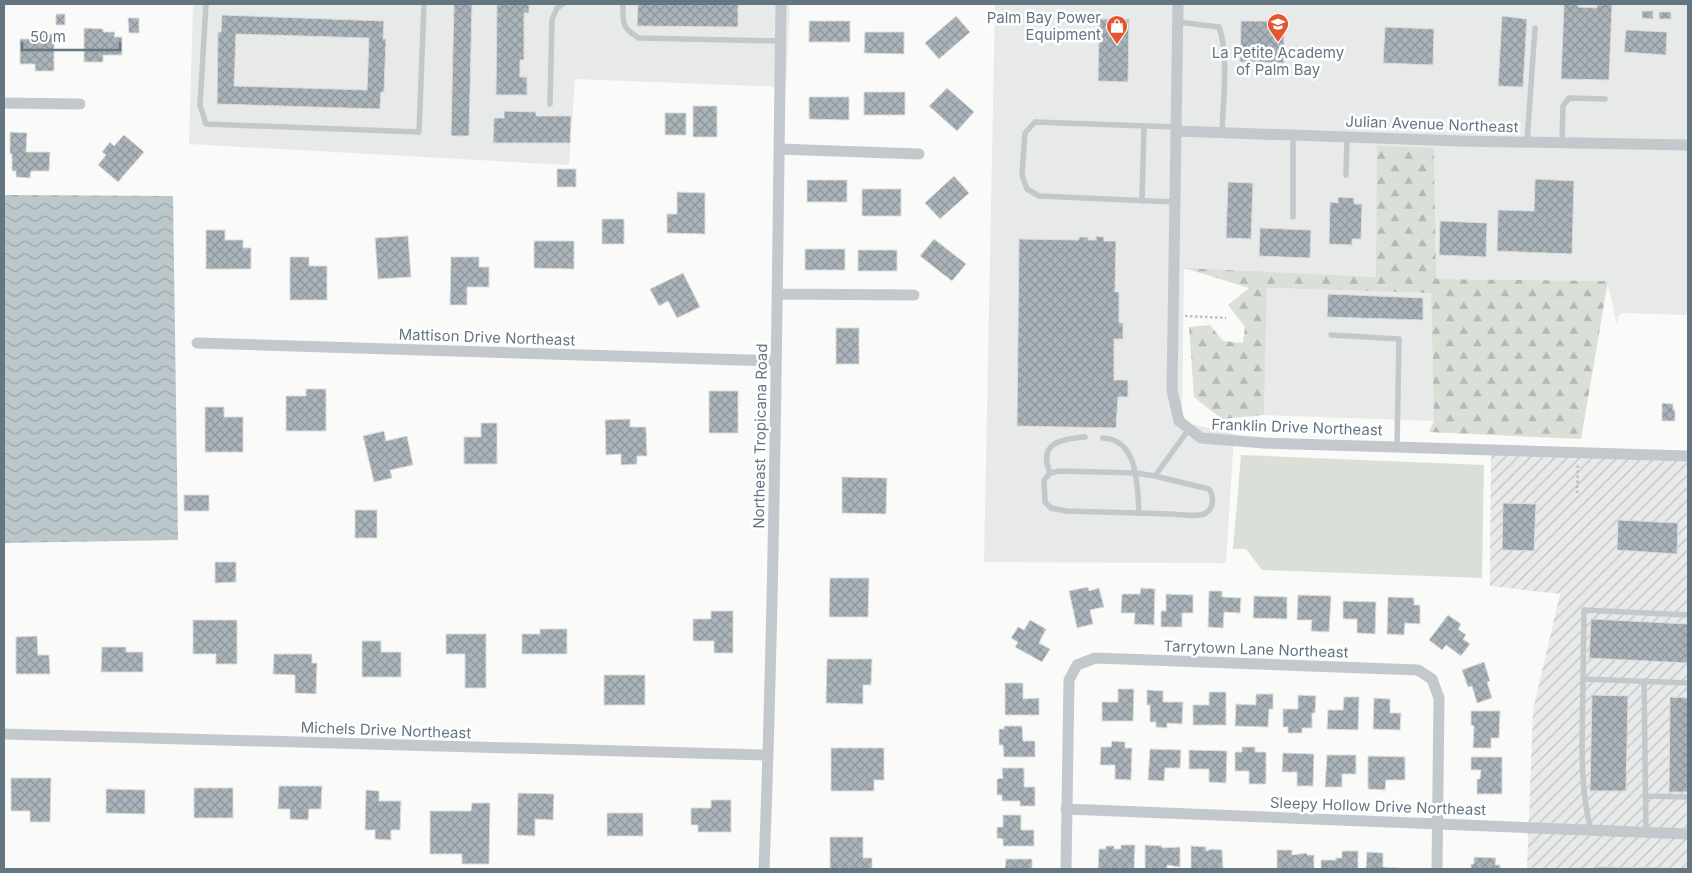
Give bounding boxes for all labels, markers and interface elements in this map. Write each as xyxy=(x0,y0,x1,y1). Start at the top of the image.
place label: Palm Bay Power Equipment xyxy=(987,8,1101,44)
school or university icon: La Petite Academy of Palm Bay xyxy=(1266,12,1290,43)
shop icon: Palm Bay Power Equipment xyxy=(1105,14,1129,45)
scale bar xyxy=(22,20,120,52)
text: 50 m xyxy=(30,27,66,46)
place label: La Petite Academy of Palm Bay xyxy=(1212,43,1345,79)
street label: Julian Avenue Northeast xyxy=(1345,111,1519,137)
street label: Mattison Drive Northeast xyxy=(398,324,576,350)
street label: Northeast Tropicana Road xyxy=(749,343,771,529)
street label: Franklin Drive Northeast xyxy=(1211,415,1383,439)
street label: Tarrytown Lane Northeast xyxy=(1163,636,1349,662)
street label: Michels Drive Northeast xyxy=(300,718,472,742)
street label: Sleepy Hollow Drive Northeast xyxy=(1270,793,1487,819)

